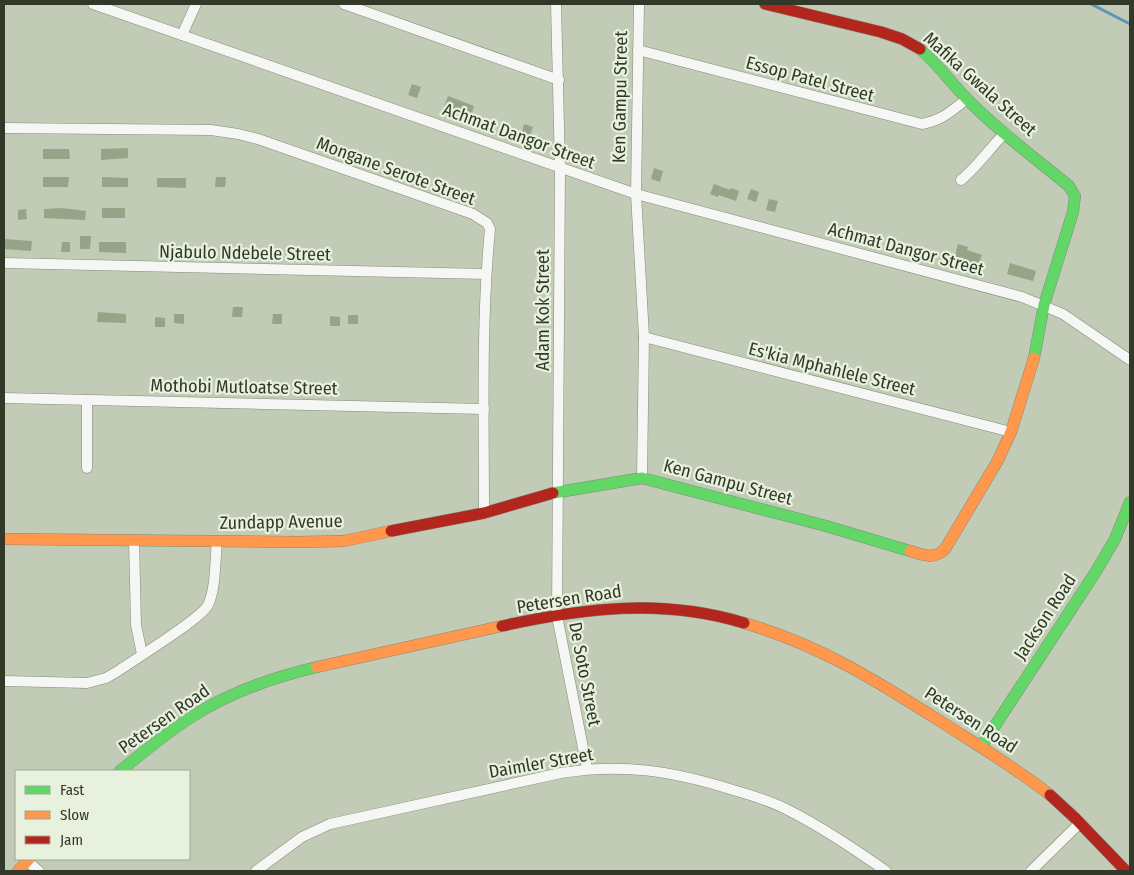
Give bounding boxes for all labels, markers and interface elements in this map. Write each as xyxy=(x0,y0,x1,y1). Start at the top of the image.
street label: Mafika Gwala Street xyxy=(919,27,1041,141)
street label: Ken Gampu Street xyxy=(608,31,632,163)
street label: Essop Patel Street xyxy=(743,51,877,107)
street label: Achmat Dangor Street xyxy=(440,98,598,174)
street label: Mongane Serote Street xyxy=(314,132,478,210)
street label: Achmat Dangor Street xyxy=(826,218,986,280)
street label: Njabulo Ndebele Street xyxy=(159,241,331,265)
street label: Adam Kok Street xyxy=(532,249,554,371)
street label: Es'kia Mphahlele Street xyxy=(746,338,918,400)
street label: Mothobi Mutloatse Street xyxy=(150,374,338,400)
street label: Ken Gampu Street xyxy=(661,454,795,510)
street label: Zundapp Avenue xyxy=(219,510,343,534)
street label: Jackson Road xyxy=(1009,570,1081,664)
street label: Petersen Road xyxy=(515,580,623,618)
street label: De Soto Street xyxy=(564,620,606,728)
street label: Petersen Road xyxy=(114,680,214,758)
street label: Petersen Road xyxy=(921,682,1021,758)
street label: Daimler Street xyxy=(487,743,595,783)
legend xyxy=(15,770,190,860)
text: Fast xyxy=(60,781,84,799)
text: Slow xyxy=(60,806,89,824)
text: Jam xyxy=(60,831,83,849)

